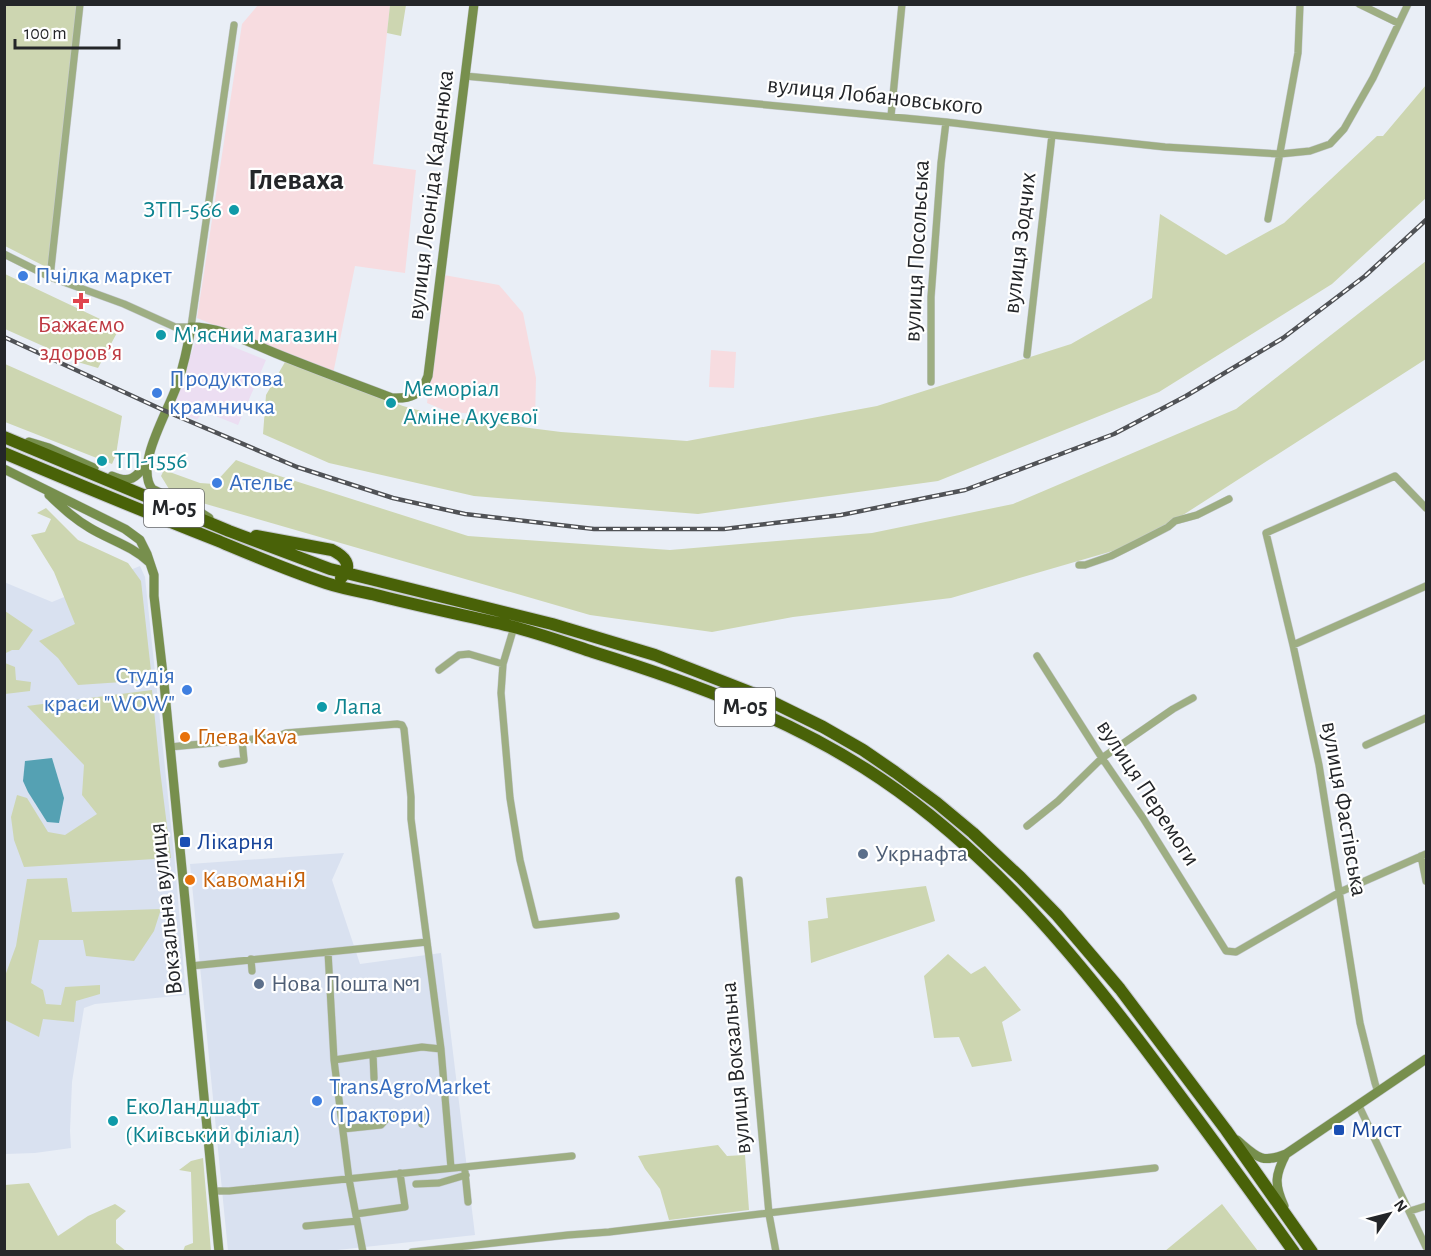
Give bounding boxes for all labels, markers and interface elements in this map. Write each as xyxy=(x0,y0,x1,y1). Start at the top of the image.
scale bar xyxy=(15,12,118,50)
text: 100 m xyxy=(24,25,67,43)
street label: вулиця Леоніда Каденюка xyxy=(404,69,458,321)
street label: вулиця Лобановського xyxy=(766,73,984,119)
street label: вулиця Посольська xyxy=(900,159,934,343)
district label: Глеваха xyxy=(248,165,344,195)
street label: вулиця Зодчих xyxy=(999,171,1041,315)
place label: ЗТП-566 xyxy=(143,198,222,222)
marker: ЗТП-566 xyxy=(227,203,241,217)
place label: Пчілка маркет xyxy=(35,264,172,288)
marker: Пчілка маркет xyxy=(16,269,30,283)
marker: Бажаємо здоровʼя xyxy=(74,294,88,308)
place label: Бажаємо здоровʼя xyxy=(37,313,125,365)
place label: М'ясний магазин xyxy=(173,323,338,347)
marker: М'ясний магазин xyxy=(154,328,168,342)
place label: Продуктова крамничка xyxy=(169,367,283,419)
place label: Меморіал Аміне Акуєвої xyxy=(403,377,538,429)
marker: Продуктова крамничка xyxy=(150,386,164,400)
marker: Меморіал Аміне Акуєвої xyxy=(384,396,398,410)
place label: ТП-1556 xyxy=(114,449,187,473)
marker: ТП-1556 xyxy=(95,454,109,468)
place label: Ательє xyxy=(229,471,293,495)
marker: Ательє xyxy=(210,476,224,490)
road number: М-05 xyxy=(144,489,204,527)
place label: Студія краси "WOW" xyxy=(44,664,175,716)
marker: Студія краси "WOW" xyxy=(180,683,194,697)
road number: М-05 xyxy=(715,688,775,726)
place label: Лапа xyxy=(334,695,382,719)
marker: Лапа xyxy=(315,700,329,714)
street label: вулиця Перемоги xyxy=(1092,716,1204,870)
street label: вулиця Фастівська xyxy=(1317,720,1371,898)
place label: Глева Kava xyxy=(197,725,298,749)
marker: Глева Kava xyxy=(178,730,192,744)
street label: Вокзальна вулиця xyxy=(145,822,187,996)
place label: Лікарня xyxy=(197,830,274,854)
marker: Лікарня xyxy=(178,835,192,849)
place label: Укрнафта xyxy=(875,842,968,866)
marker: Укрнафта xyxy=(856,847,870,861)
place label: КавоманіЯ xyxy=(202,868,307,892)
marker: КавоманіЯ xyxy=(183,873,197,887)
place label: Нова Пошта №1 xyxy=(271,972,421,996)
marker: Нова Пошта №1 xyxy=(252,977,266,991)
street label: вулиця Вокзальна xyxy=(716,981,756,1155)
place label: TransAgroMarket (Трактори) xyxy=(329,1075,491,1127)
marker: TransAgroMarket (Трактори) xyxy=(310,1094,324,1108)
place label: ЕкоЛандшафт (Київський філіал) xyxy=(125,1095,301,1147)
marker: ЕкоЛандшафт (Київський філіал) xyxy=(106,1114,120,1128)
place label: Мист xyxy=(1351,1118,1402,1142)
marker: Мист xyxy=(1332,1123,1346,1137)
north arrow xyxy=(1359,1184,1419,1244)
text: N xyxy=(1391,1197,1410,1215)

